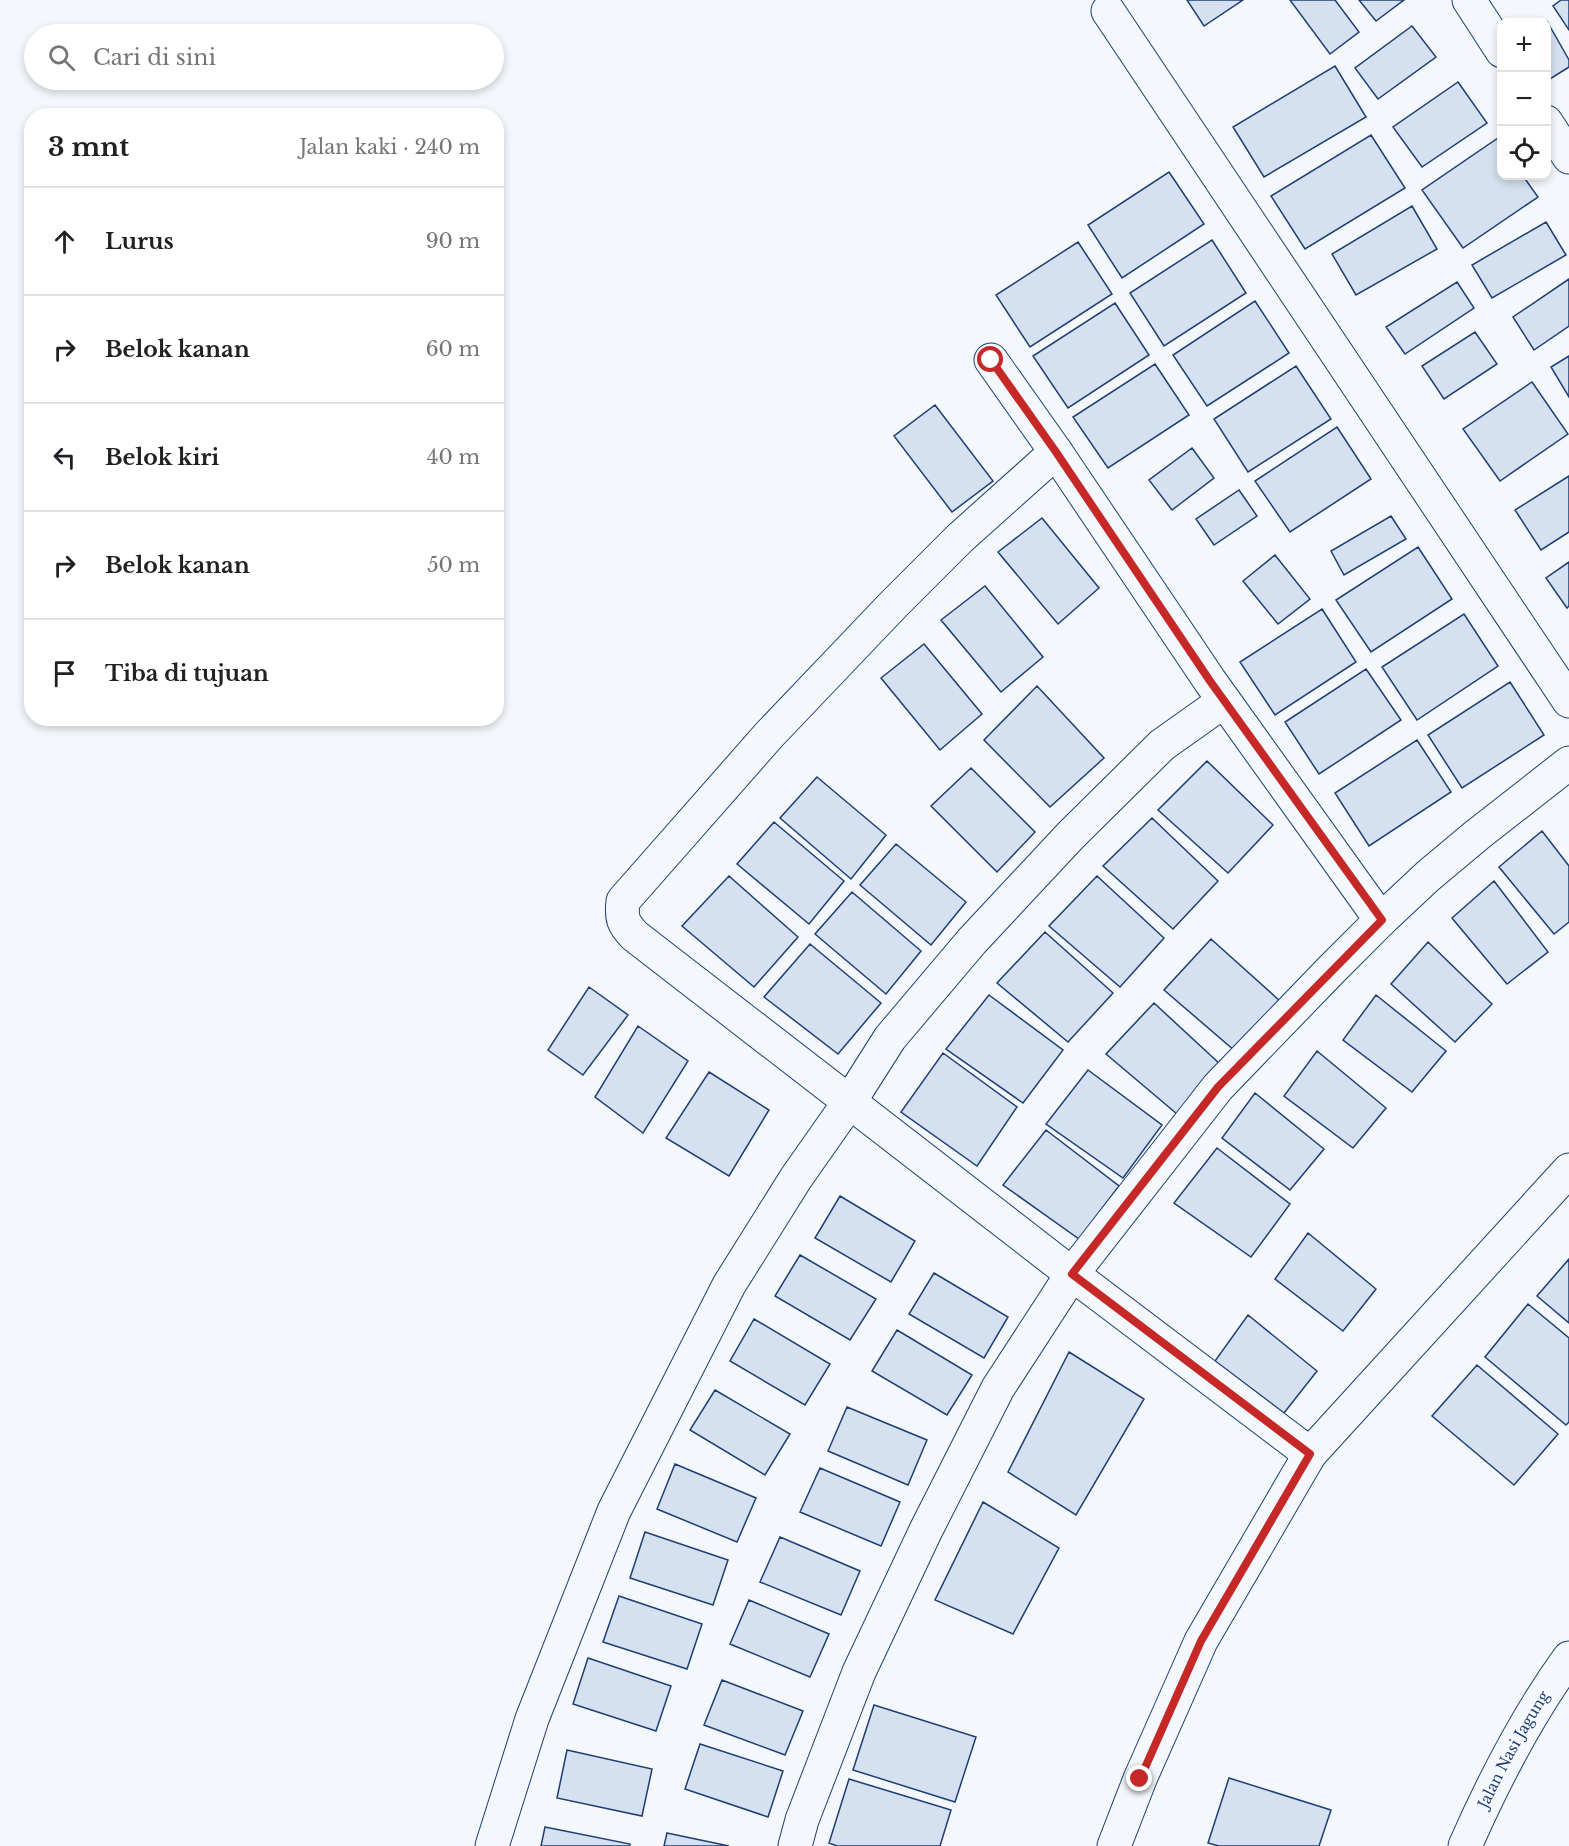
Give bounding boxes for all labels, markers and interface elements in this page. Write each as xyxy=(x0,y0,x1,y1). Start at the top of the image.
map controls xyxy=(1497,18,1551,180)
button: + xyxy=(1497,18,1551,72)
search box xyxy=(24,24,504,90)
icon: search xyxy=(45,41,78,74)
text: Cari di sini xyxy=(93,44,216,71)
button: − xyxy=(1497,72,1551,126)
button: locate xyxy=(1497,126,1551,180)
text: 3 mnt xyxy=(48,131,129,163)
text: Jalan kaki · 240 m xyxy=(299,135,480,159)
icon: ahead xyxy=(48,225,81,258)
text: Lurus xyxy=(105,228,174,255)
text: 90 m xyxy=(426,229,480,253)
icon: right xyxy=(48,333,81,366)
text: Belok kanan xyxy=(105,336,250,363)
text: 60 m xyxy=(426,337,480,361)
route start xyxy=(977,346,1003,372)
icon: left xyxy=(48,441,81,474)
text: Belok kiri xyxy=(105,444,219,471)
text: 40 m xyxy=(427,445,480,469)
icon: right xyxy=(48,549,81,582)
text: Belok kanan xyxy=(105,552,250,579)
text: 50 m xyxy=(427,553,480,577)
icon: arrive xyxy=(48,657,81,690)
text: Tiba di tujuan xyxy=(105,660,269,687)
street label: Jalan Nasi Jagung xyxy=(1473,1686,1554,1813)
route end xyxy=(1126,1765,1152,1791)

